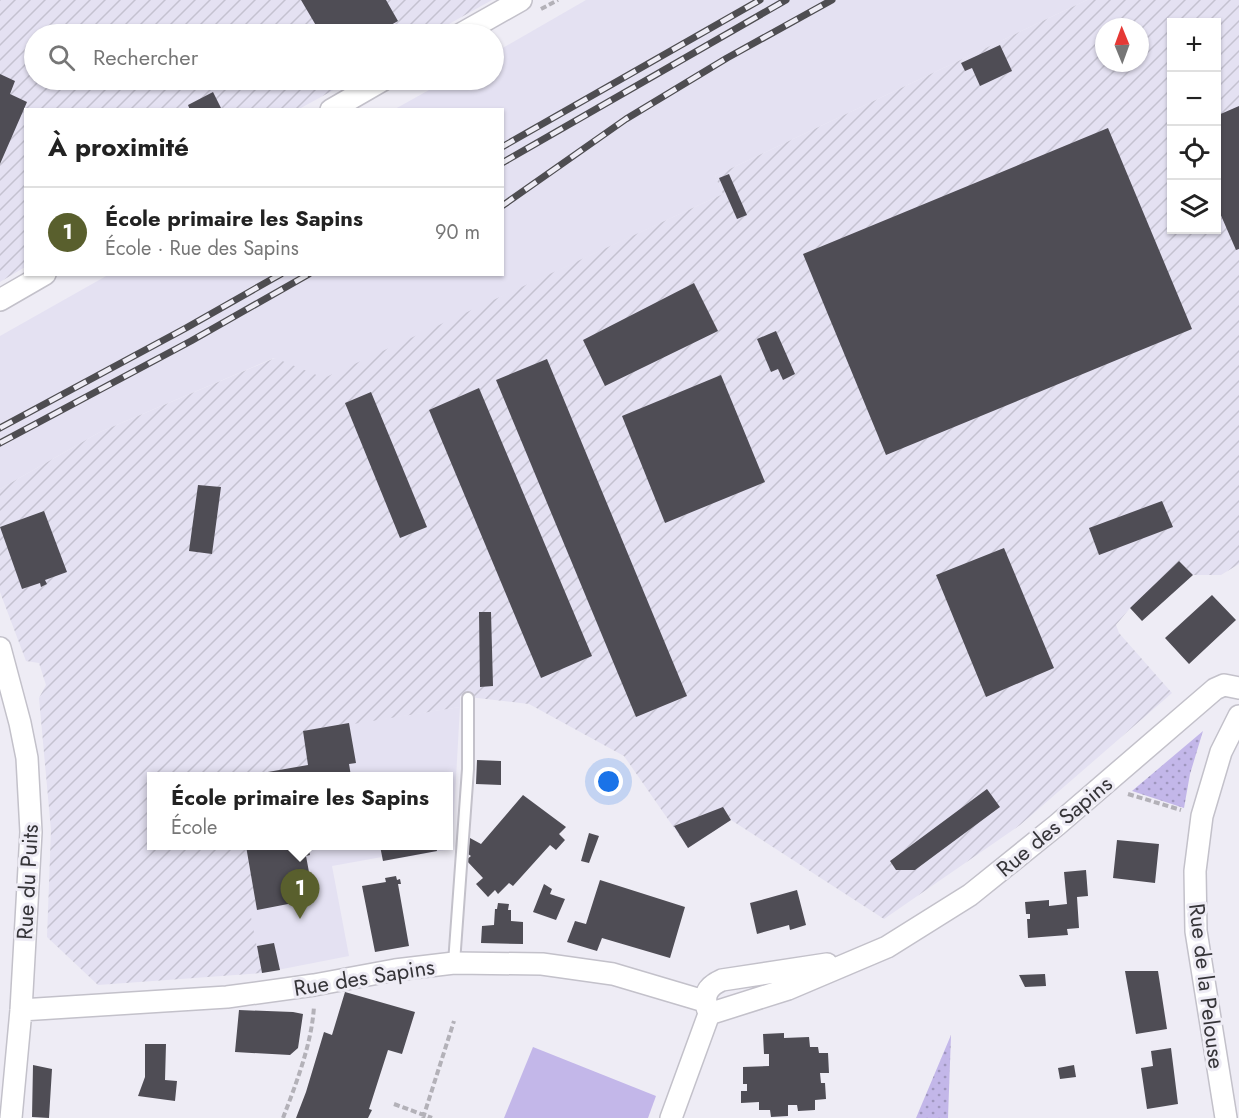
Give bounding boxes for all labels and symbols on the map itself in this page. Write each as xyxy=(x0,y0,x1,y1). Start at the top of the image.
north arrow xyxy=(1095,18,1149,72)
your location xyxy=(594,767,623,796)
street label: Rue des Sapins xyxy=(989,768,1119,884)
street label: Rue du Puits xyxy=(8,823,46,941)
pin: 1 xyxy=(280,870,320,919)
street label: Rue de la Pelouse xyxy=(1181,902,1233,1070)
street label: Rue des Sapins xyxy=(291,950,437,1004)

